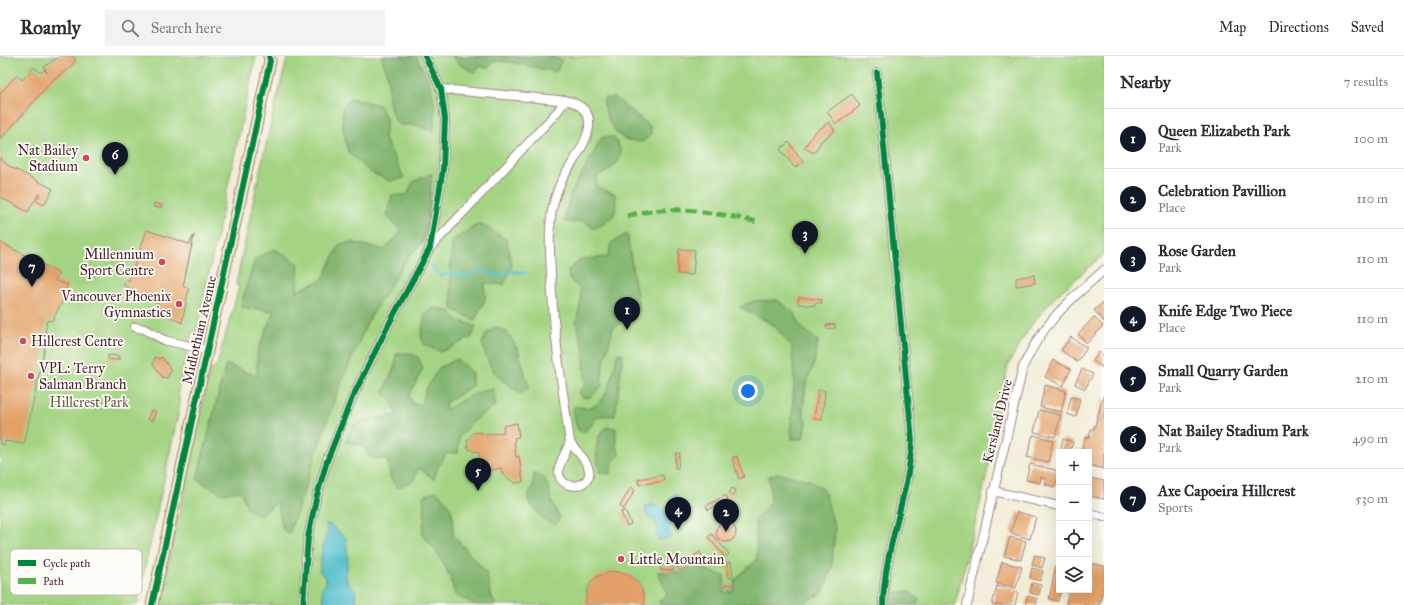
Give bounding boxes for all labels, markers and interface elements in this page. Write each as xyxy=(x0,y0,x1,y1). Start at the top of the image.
search box xyxy=(105,10,385,46)
text: Roamly xyxy=(20,16,81,39)
icon: search xyxy=(119,17,141,39)
text: Search here xyxy=(151,19,222,37)
text: Map xyxy=(1219,19,1246,36)
text: Directions xyxy=(1268,19,1329,36)
text: Saved xyxy=(1351,19,1384,36)
text: Nearby xyxy=(1120,72,1171,93)
text: 7 results xyxy=(1344,74,1388,90)
text: Queen Elizabeth Park xyxy=(1158,122,1290,140)
text: 1 xyxy=(1130,131,1136,147)
text: 100 m xyxy=(1354,131,1388,147)
text: Park xyxy=(1158,140,1182,156)
place label: Nat Bailey Stadium xyxy=(17,142,78,175)
pin: 6 xyxy=(102,142,128,175)
marker: Nat Bailey Stadium xyxy=(81,153,91,163)
text: Celebration Pavillion xyxy=(1158,182,1286,200)
text: 2 xyxy=(1130,191,1136,207)
text: 110 m xyxy=(1356,191,1388,207)
text: Place xyxy=(1158,200,1185,216)
pin: 3 xyxy=(792,221,818,254)
text: Rose Garden xyxy=(1158,242,1236,260)
place label: Millennium Sport Centre xyxy=(80,246,154,279)
text: 3 xyxy=(1130,251,1136,267)
text: 110 m xyxy=(1356,251,1388,267)
pin: 7 xyxy=(19,254,45,287)
marker: Millennium Sport Centre xyxy=(157,257,167,267)
text: Park xyxy=(1158,260,1182,276)
street label: Midlothian Avenue xyxy=(179,274,220,386)
place label: Vancouver Phoenix Gymnastics xyxy=(60,288,172,321)
pin: 1 xyxy=(614,297,640,330)
marker: Vancouver Phoenix Gymnastics xyxy=(174,299,184,309)
text: Knife Edge Two Piece xyxy=(1158,302,1292,320)
text: 4 xyxy=(1129,311,1137,327)
text: 110 m xyxy=(1356,311,1388,327)
text: Place xyxy=(1158,320,1185,336)
place label: Hillcrest Centre xyxy=(31,333,123,350)
marker: Hillcrest Centre xyxy=(18,336,28,346)
place label: VPL: Terry Salman Branch xyxy=(38,360,127,393)
text: Small Quarry Garden xyxy=(1158,362,1288,380)
marker: VPL: Terry Salman Branch xyxy=(26,371,36,381)
text: 5 xyxy=(1130,371,1136,387)
text: 210 m xyxy=(1355,371,1388,387)
street label: Kersland Drive xyxy=(979,377,1016,465)
text: Park xyxy=(1158,380,1182,396)
your location xyxy=(738,381,758,401)
park label: Hillcrest Park xyxy=(50,394,129,411)
text: Nat Bailey Stadium Park xyxy=(1158,422,1309,440)
text: 6 xyxy=(1130,431,1136,447)
text: 490 m xyxy=(1352,431,1388,447)
text: Park xyxy=(1158,440,1182,456)
map controls xyxy=(1056,449,1092,593)
button: + xyxy=(1056,449,1092,485)
pin: 5 xyxy=(465,458,491,491)
text: Axe Capoeira Hillcrest xyxy=(1158,482,1295,500)
button: − xyxy=(1056,485,1092,521)
text: 7 xyxy=(1130,491,1136,507)
text: 530 m xyxy=(1355,491,1388,507)
pin: 4 xyxy=(665,497,691,530)
pin: 2 xyxy=(713,499,739,532)
text: Sports xyxy=(1158,500,1193,516)
button: locate xyxy=(1056,521,1092,557)
legend xyxy=(10,549,142,595)
place label: Little Mountain xyxy=(629,551,725,568)
marker: Little Mountain xyxy=(616,554,626,564)
text: Cycle path xyxy=(43,557,90,570)
button: layers xyxy=(1056,557,1092,593)
text: Path xyxy=(43,575,64,588)

